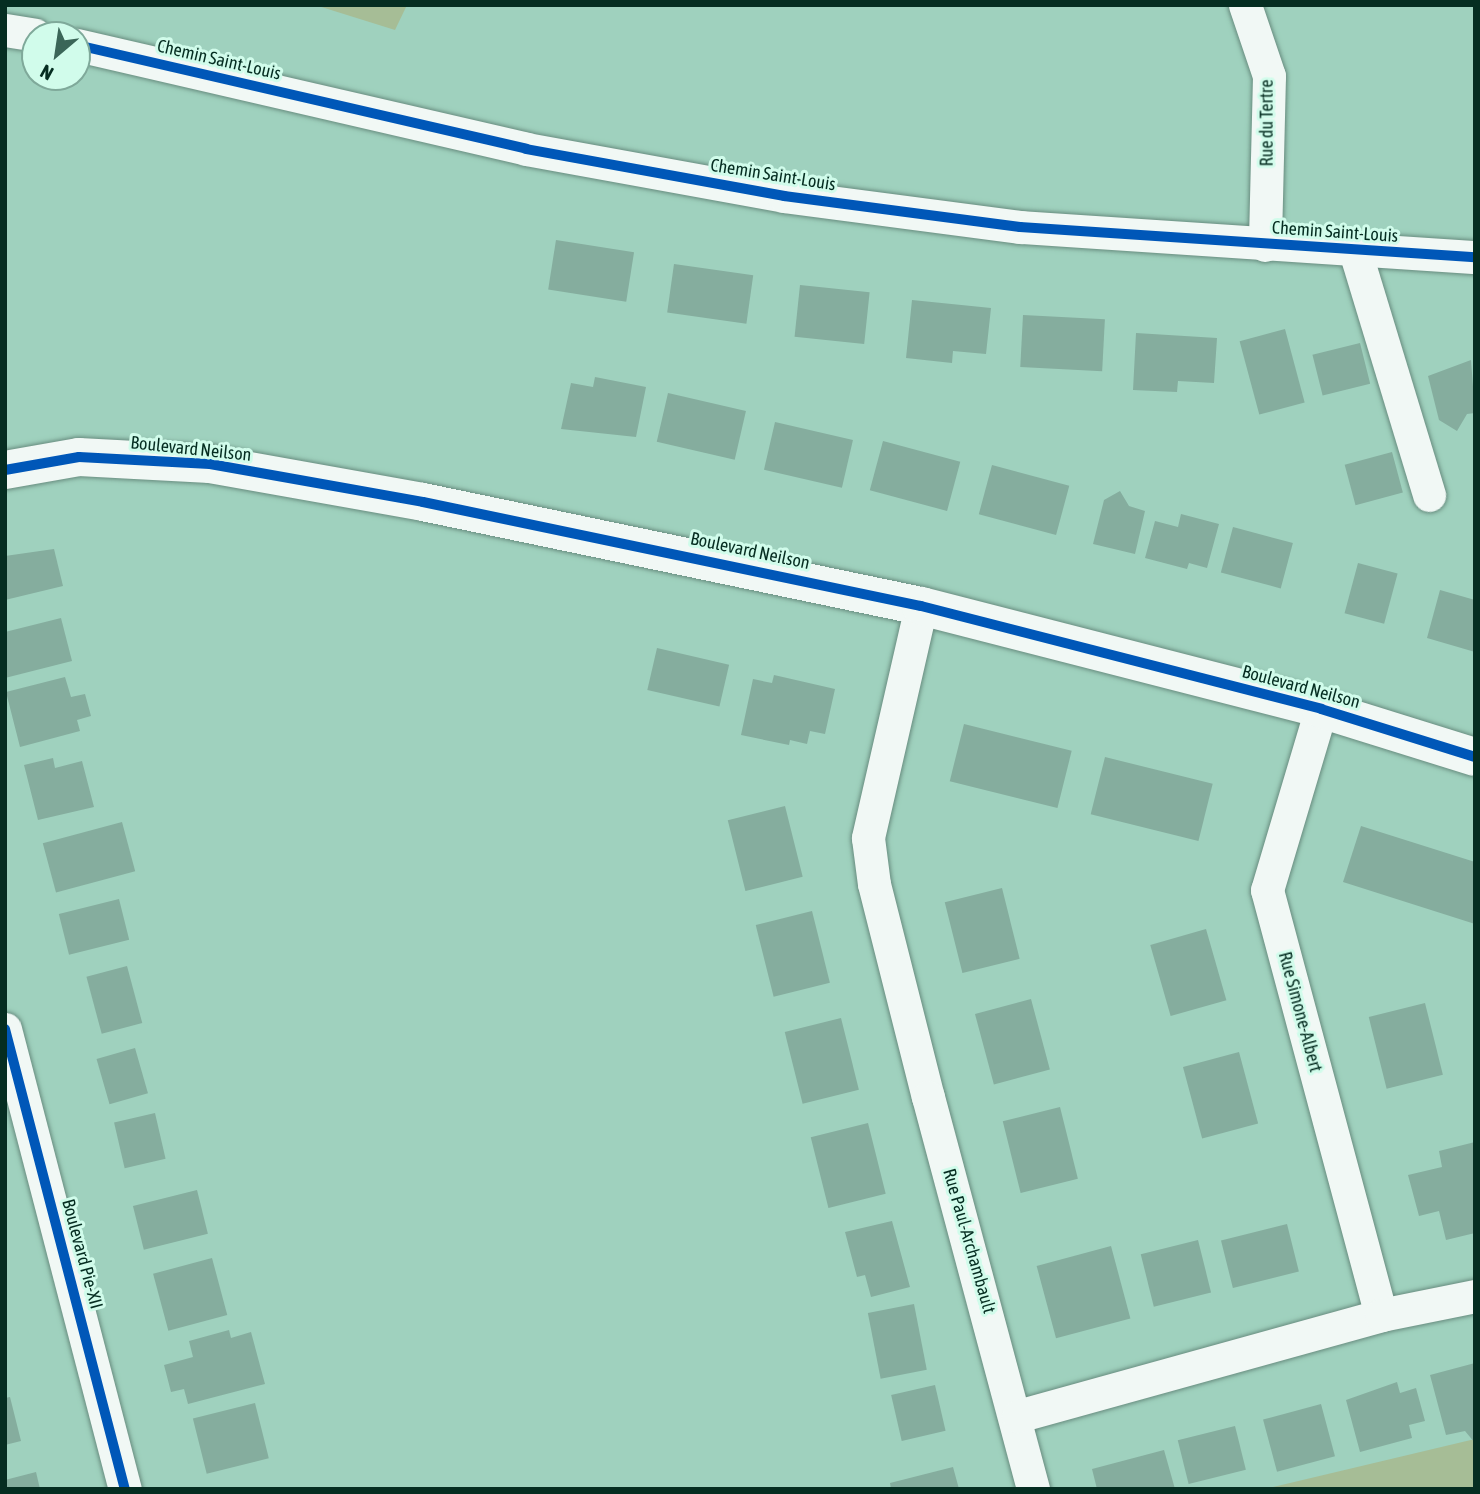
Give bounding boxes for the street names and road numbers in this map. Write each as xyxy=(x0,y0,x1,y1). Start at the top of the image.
street label: Chemin Saint-Louis xyxy=(155,35,283,85)
street label: Rue du Tertre xyxy=(1256,80,1278,166)
street label: Chemin Saint-Louis xyxy=(709,154,837,196)
street label: Chemin Saint-Louis xyxy=(1271,217,1399,247)
street label: Boulevard Neilson xyxy=(129,432,253,466)
street label: Boulevard Neilson xyxy=(688,528,812,574)
street label: Boulevard Neilson xyxy=(1240,661,1362,713)
street label: Rue Simone-Albert xyxy=(1274,950,1326,1074)
street label: Rue Paul-Archambault xyxy=(938,1166,1000,1316)
street label: Boulevard Pie-XII xyxy=(57,1197,107,1311)

